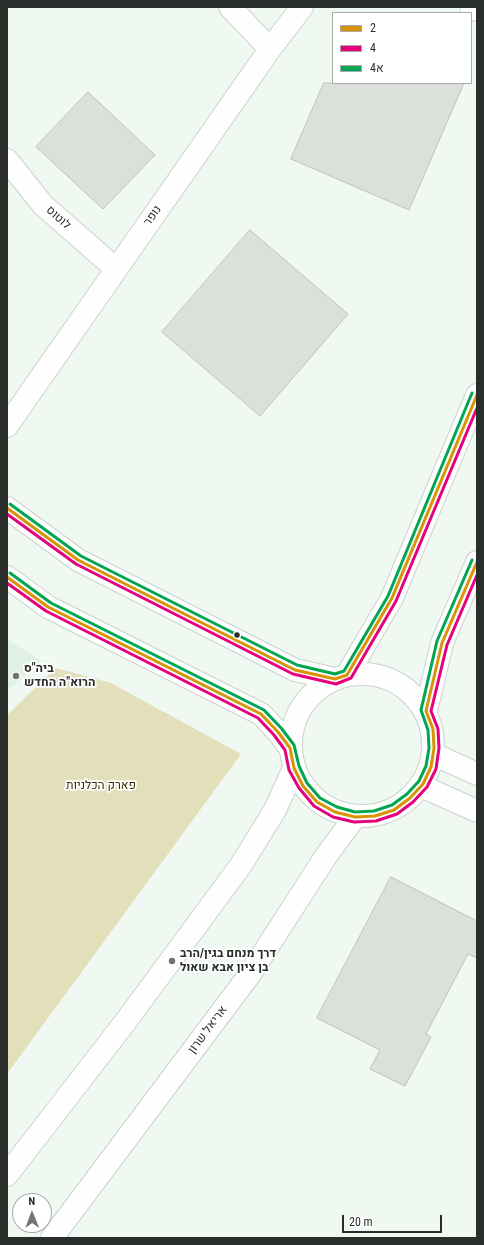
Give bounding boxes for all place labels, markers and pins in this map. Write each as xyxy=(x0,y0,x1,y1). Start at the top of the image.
unlabelled marker xyxy=(232,630,242,640)
place label: ביה"ס הרוא"ה החדש xyxy=(24,662,95,690)
marker: ביה"ס הרוא"ה החדש xyxy=(11,671,21,681)
place label: דרך מנחם בגין/הרב בן ציון אבא שאול xyxy=(180,947,276,975)
marker: דרך מנחם בגין/הרב בן ציון אבא שאול xyxy=(167,956,177,966)

